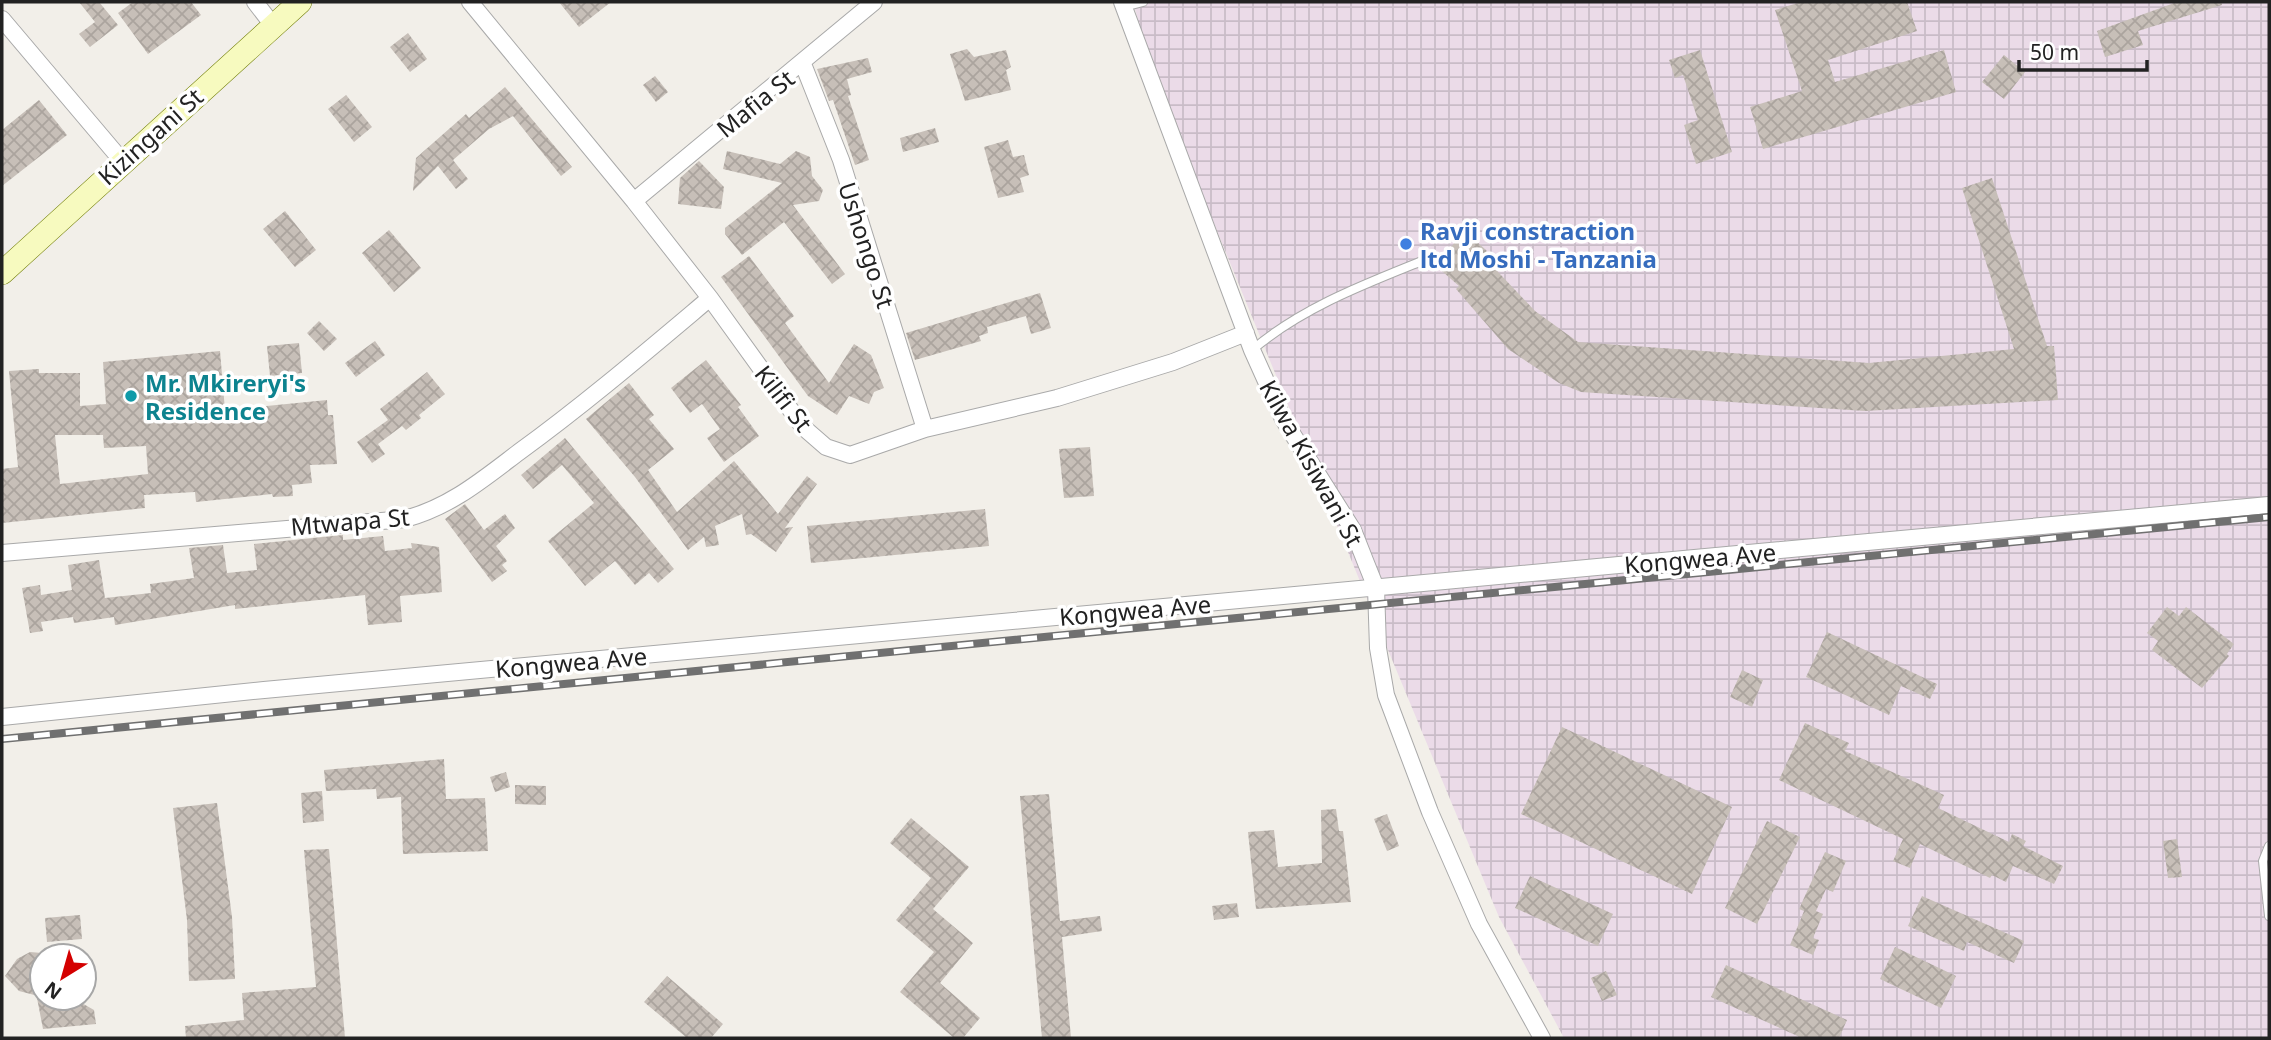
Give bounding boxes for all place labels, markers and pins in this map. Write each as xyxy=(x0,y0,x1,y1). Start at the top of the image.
place label: Ravji constraction ltd Moshi - Tanzania xyxy=(1420,214,1657,275)
marker: Ravji constraction ltd Moshi - Tanzania xyxy=(1398,236,1414,252)
place label: Mr. Mkireryi's Residence xyxy=(145,366,306,427)
marker: Mr. Mkireryi's Residence xyxy=(123,388,139,404)

